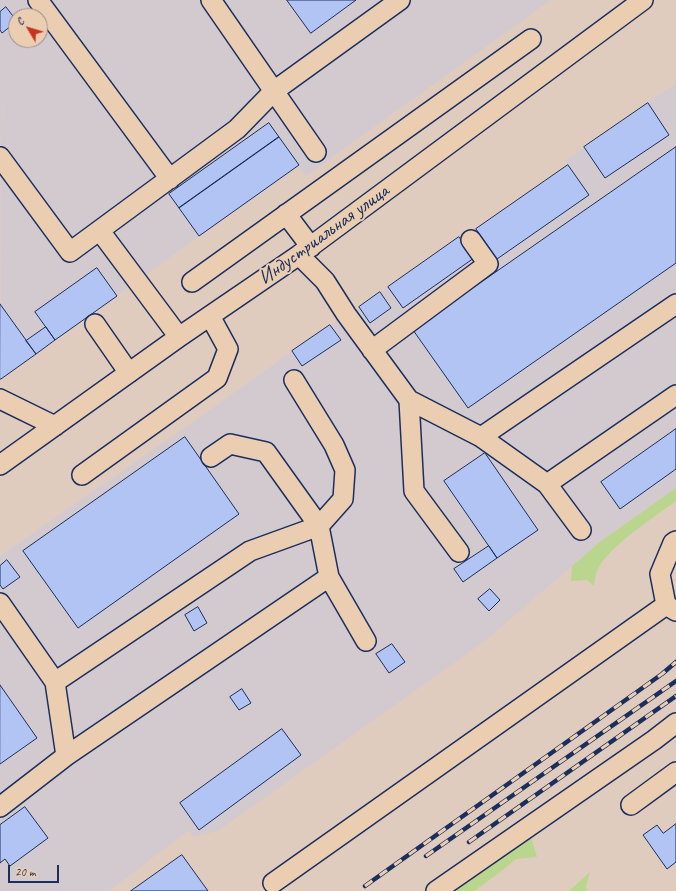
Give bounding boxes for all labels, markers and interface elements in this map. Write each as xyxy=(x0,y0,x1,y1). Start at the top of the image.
north arrow xyxy=(8,8,48,48)
text: С xyxy=(12,15,27,28)
street label: Индустриальная улица xyxy=(254,180,394,290)
scale bar xyxy=(10,857,61,883)
text: 20 m xyxy=(15,864,35,880)

